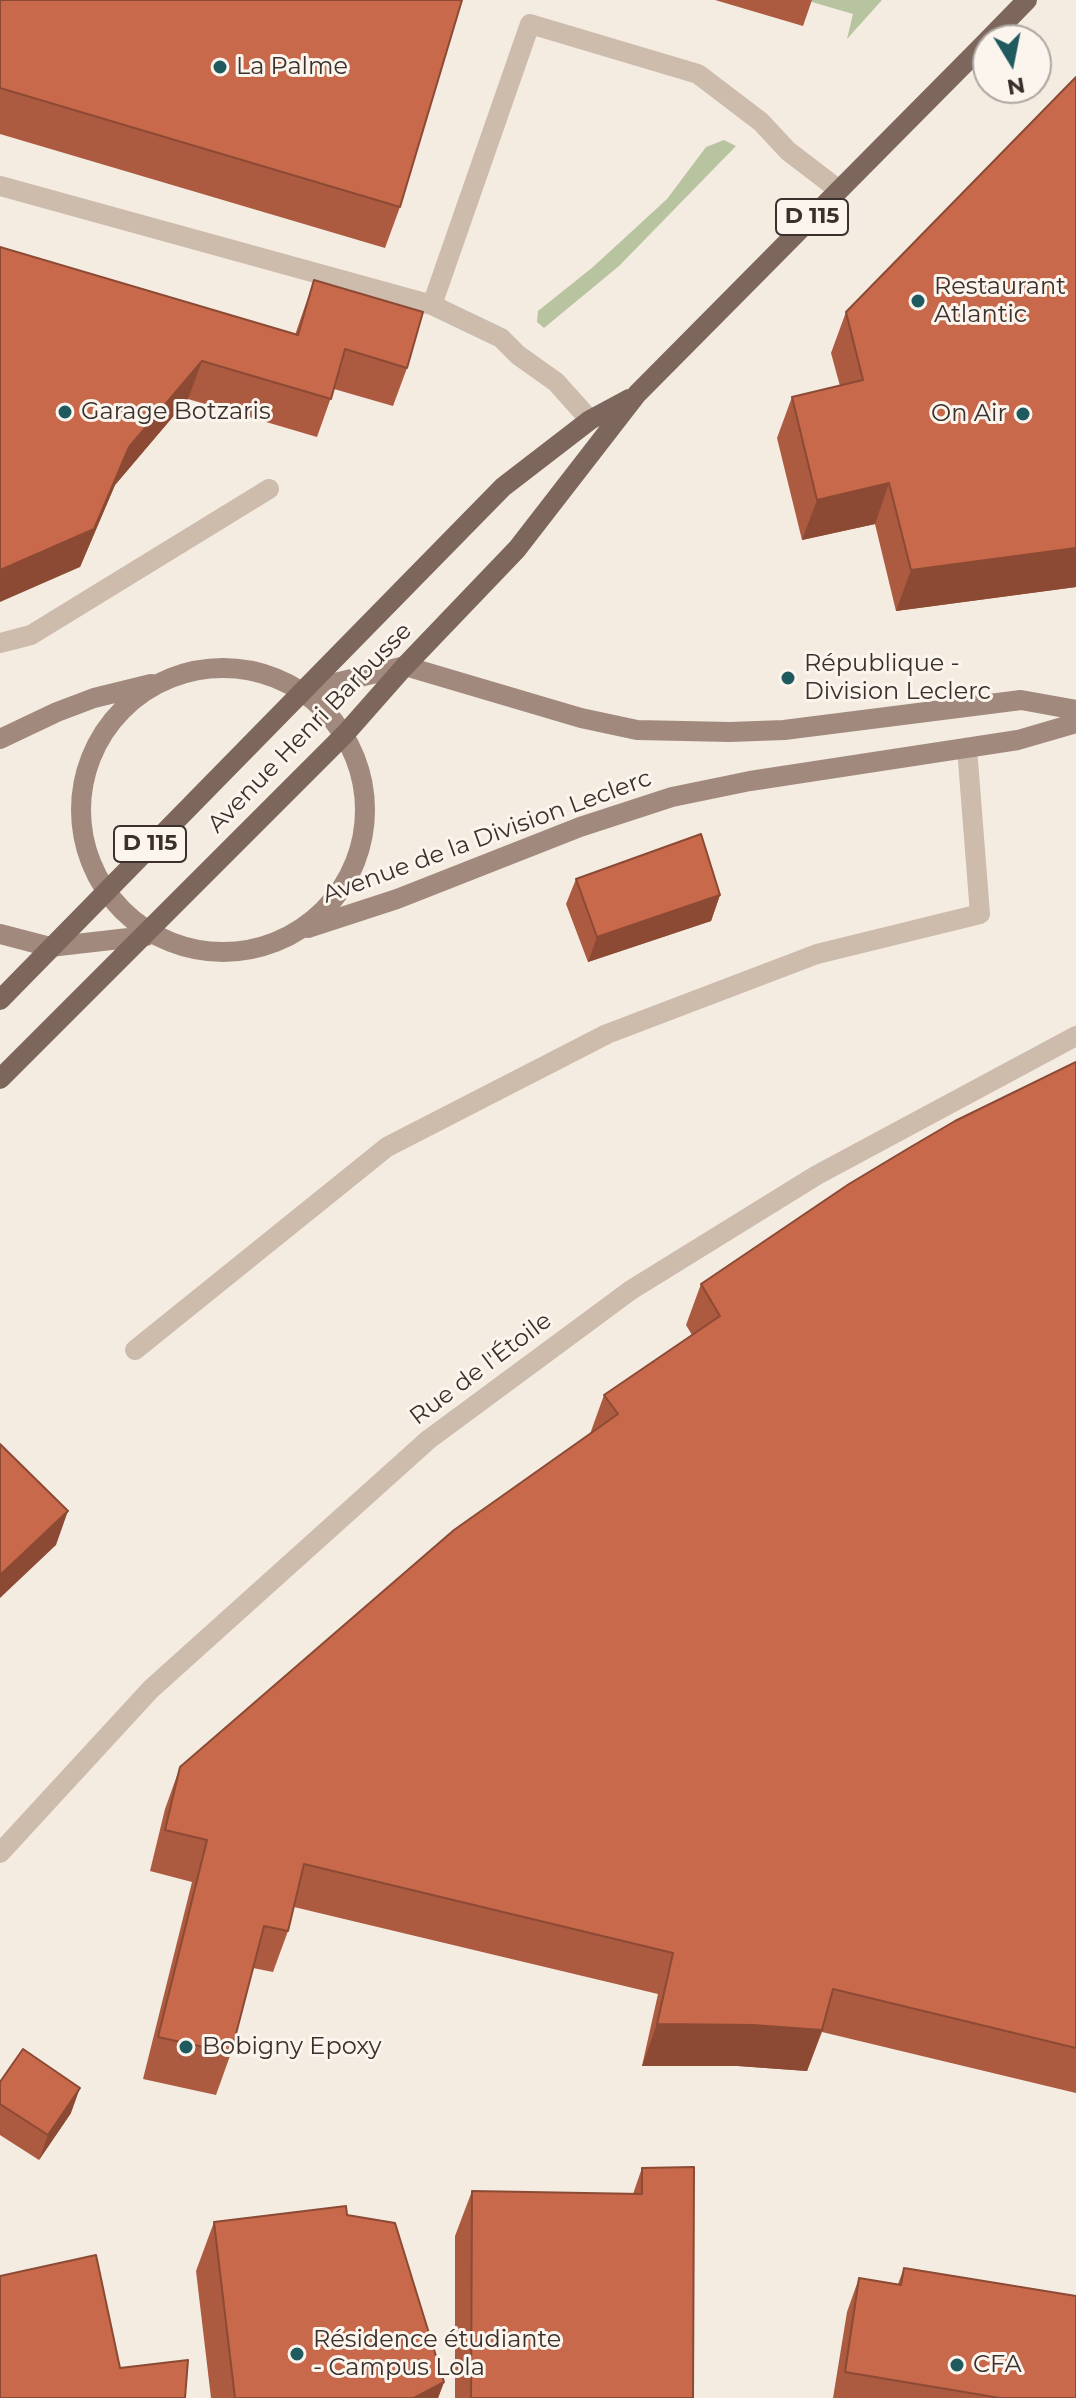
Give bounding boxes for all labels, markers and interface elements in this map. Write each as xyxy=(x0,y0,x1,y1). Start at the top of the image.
north arrow xyxy=(972,24,1052,104)
place label: La Palme xyxy=(236,53,348,81)
marker: La Palme xyxy=(211,58,229,76)
text: N xyxy=(1005,71,1027,101)
road number: D 115 xyxy=(776,199,848,235)
place label: Restaurant Atlantic xyxy=(934,273,1066,329)
marker: Restaurant Atlantic xyxy=(909,292,927,310)
place label: Garage Botzaris xyxy=(81,398,271,426)
place label: On Air xyxy=(931,400,1007,428)
marker: Garage Botzaris xyxy=(56,403,74,421)
marker: On Air xyxy=(1014,405,1032,423)
street label: Avenue Henri Barbusse xyxy=(202,617,418,839)
place label: République - Division Leclerc xyxy=(804,650,991,706)
marker: République - Division Leclerc xyxy=(779,669,797,687)
street label: Avenue de la Division Leclerc xyxy=(319,764,655,910)
road number: D 115 xyxy=(114,826,186,862)
street label: Rue de l'Étoile xyxy=(404,1306,558,1432)
place label: Bobigny Epoxy xyxy=(202,2033,382,2061)
marker: Bobigny Epoxy xyxy=(177,2038,195,2056)
place label: Résidence étudiante - Campus Lola xyxy=(313,2326,561,2382)
marker: Résidence étudiante - Campus Lola xyxy=(288,2345,306,2363)
place label: CFA xyxy=(973,2351,1022,2379)
marker: CFA xyxy=(948,2356,966,2374)

